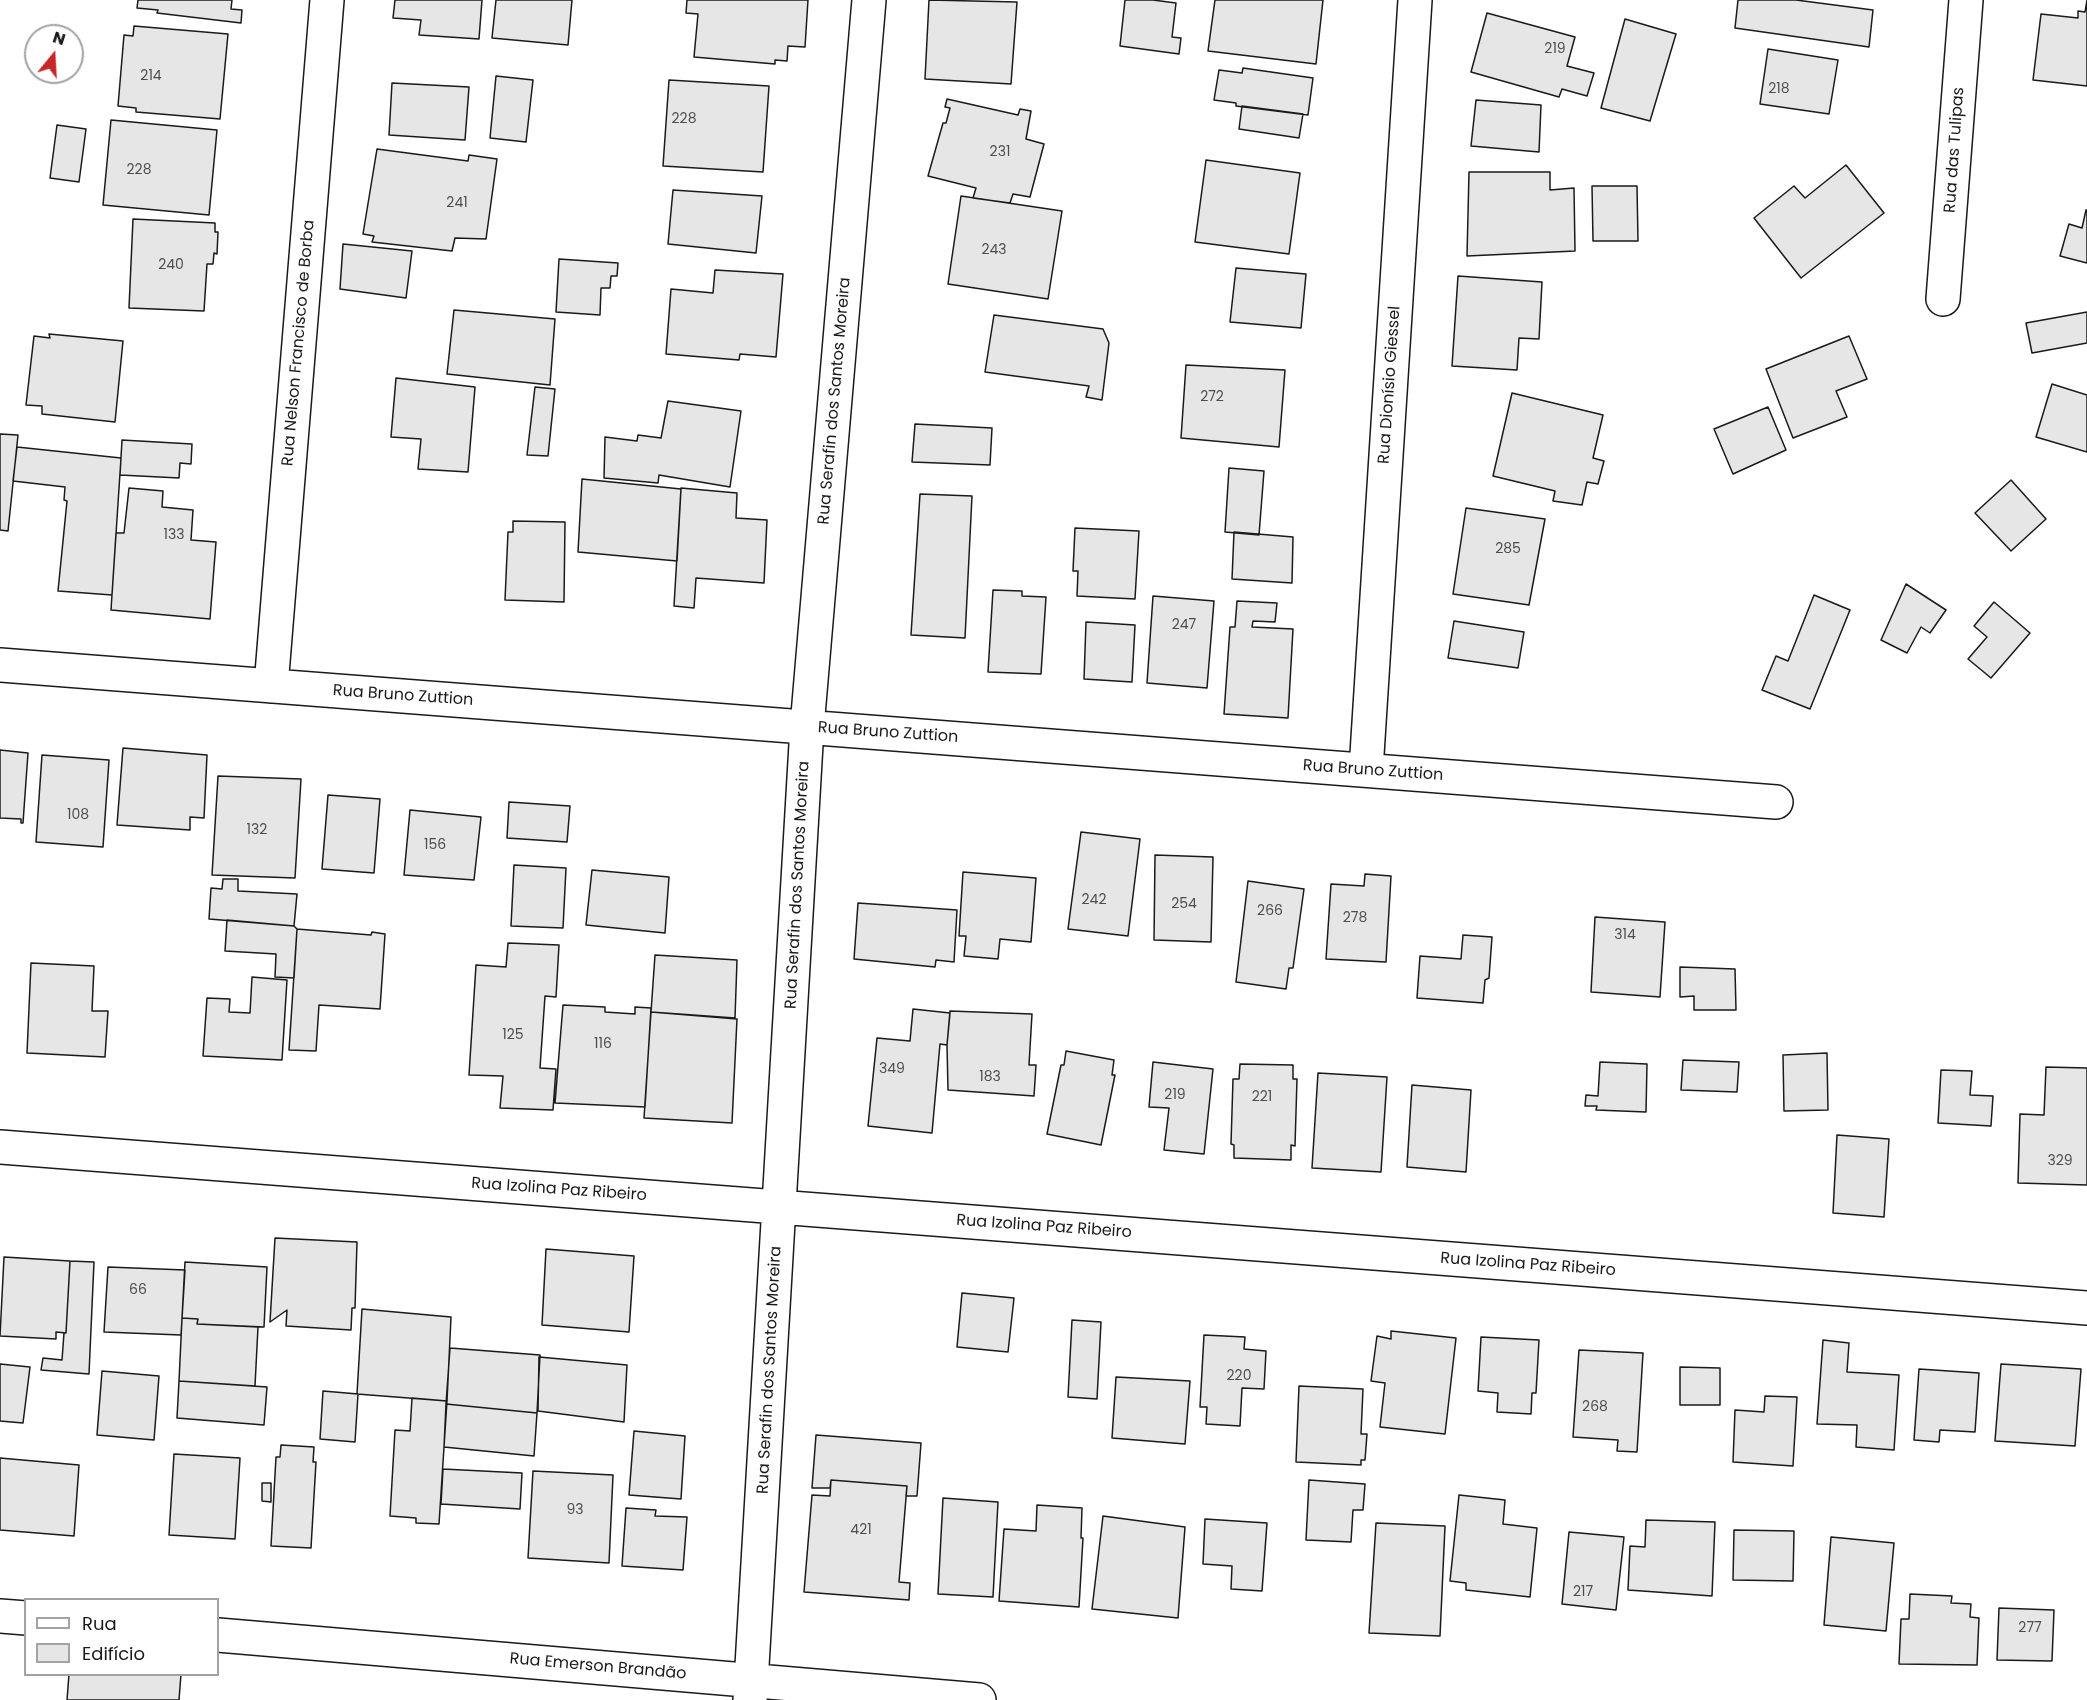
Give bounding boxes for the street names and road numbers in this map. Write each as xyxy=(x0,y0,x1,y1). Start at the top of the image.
street label: Rua das Tulipas xyxy=(1941,86,1969,214)
street label: Rua Nelson Francisco de Borba xyxy=(279,219,319,467)
street label: Rua Serafin dos Santos Moreira xyxy=(815,276,855,526)
street label: Rua Dionísio Giessel xyxy=(1375,305,1405,465)
street label: Rua Bruno Zuttion xyxy=(332,682,474,710)
street label: Rua Bruno Zuttion xyxy=(817,719,959,747)
street label: Rua Bruno Zuttion xyxy=(1302,757,1444,785)
street label: Rua Serafin dos Santos Moreira xyxy=(782,761,814,1009)
street label: Rua Izolina Paz Ribeiro xyxy=(471,1174,647,1206)
street label: Rua Izolina Paz Ribeiro xyxy=(956,1211,1132,1243)
street label: Rua Serafin dos Santos Moreira xyxy=(754,1246,786,1494)
street label: Rua Izolina Paz Ribeiro xyxy=(1440,1249,1616,1281)
street label: Rua Emerson Brandão xyxy=(509,1650,687,1684)

